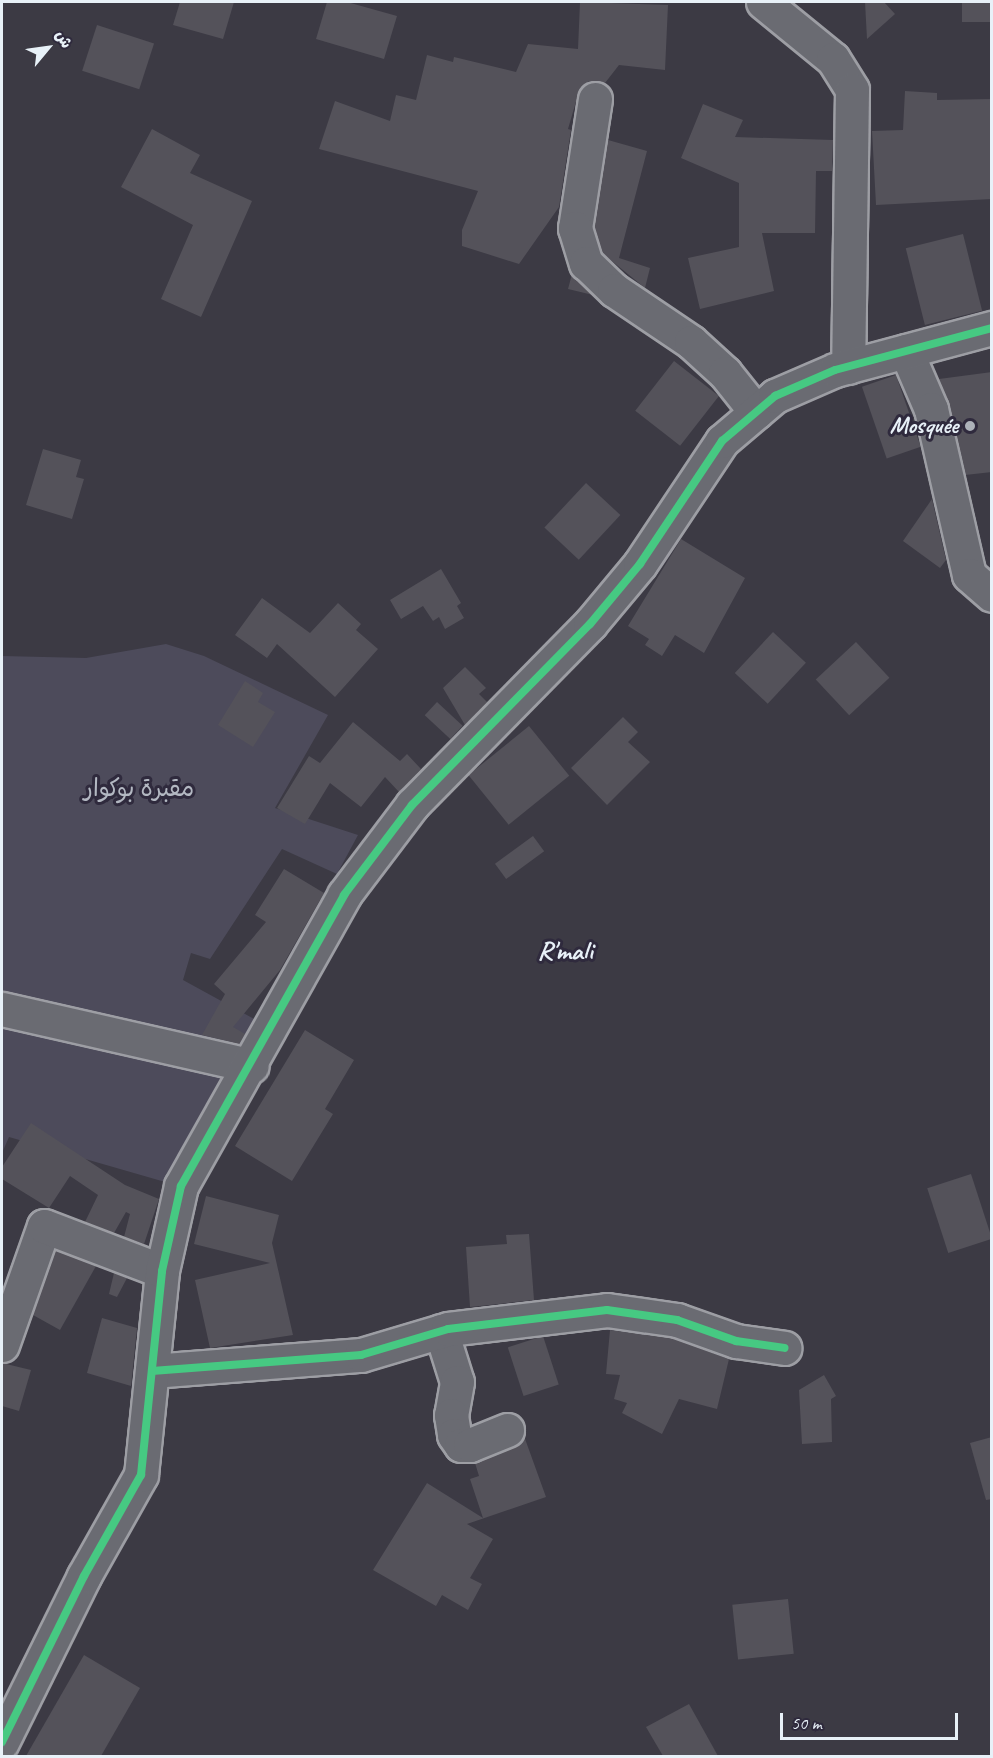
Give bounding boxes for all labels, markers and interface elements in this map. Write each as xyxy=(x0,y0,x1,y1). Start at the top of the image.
north arrow xyxy=(18,18,78,78)
text: ش xyxy=(51,27,77,52)
place label: Mosquée xyxy=(890,412,958,440)
marker: Mosquée xyxy=(963,419,977,433)
park label: مقبرة بوكوار xyxy=(84,775,194,803)
district label: R'mali xyxy=(537,935,593,967)
scale bar xyxy=(783,1701,962,1739)
text: 50 m xyxy=(791,1712,822,1734)

